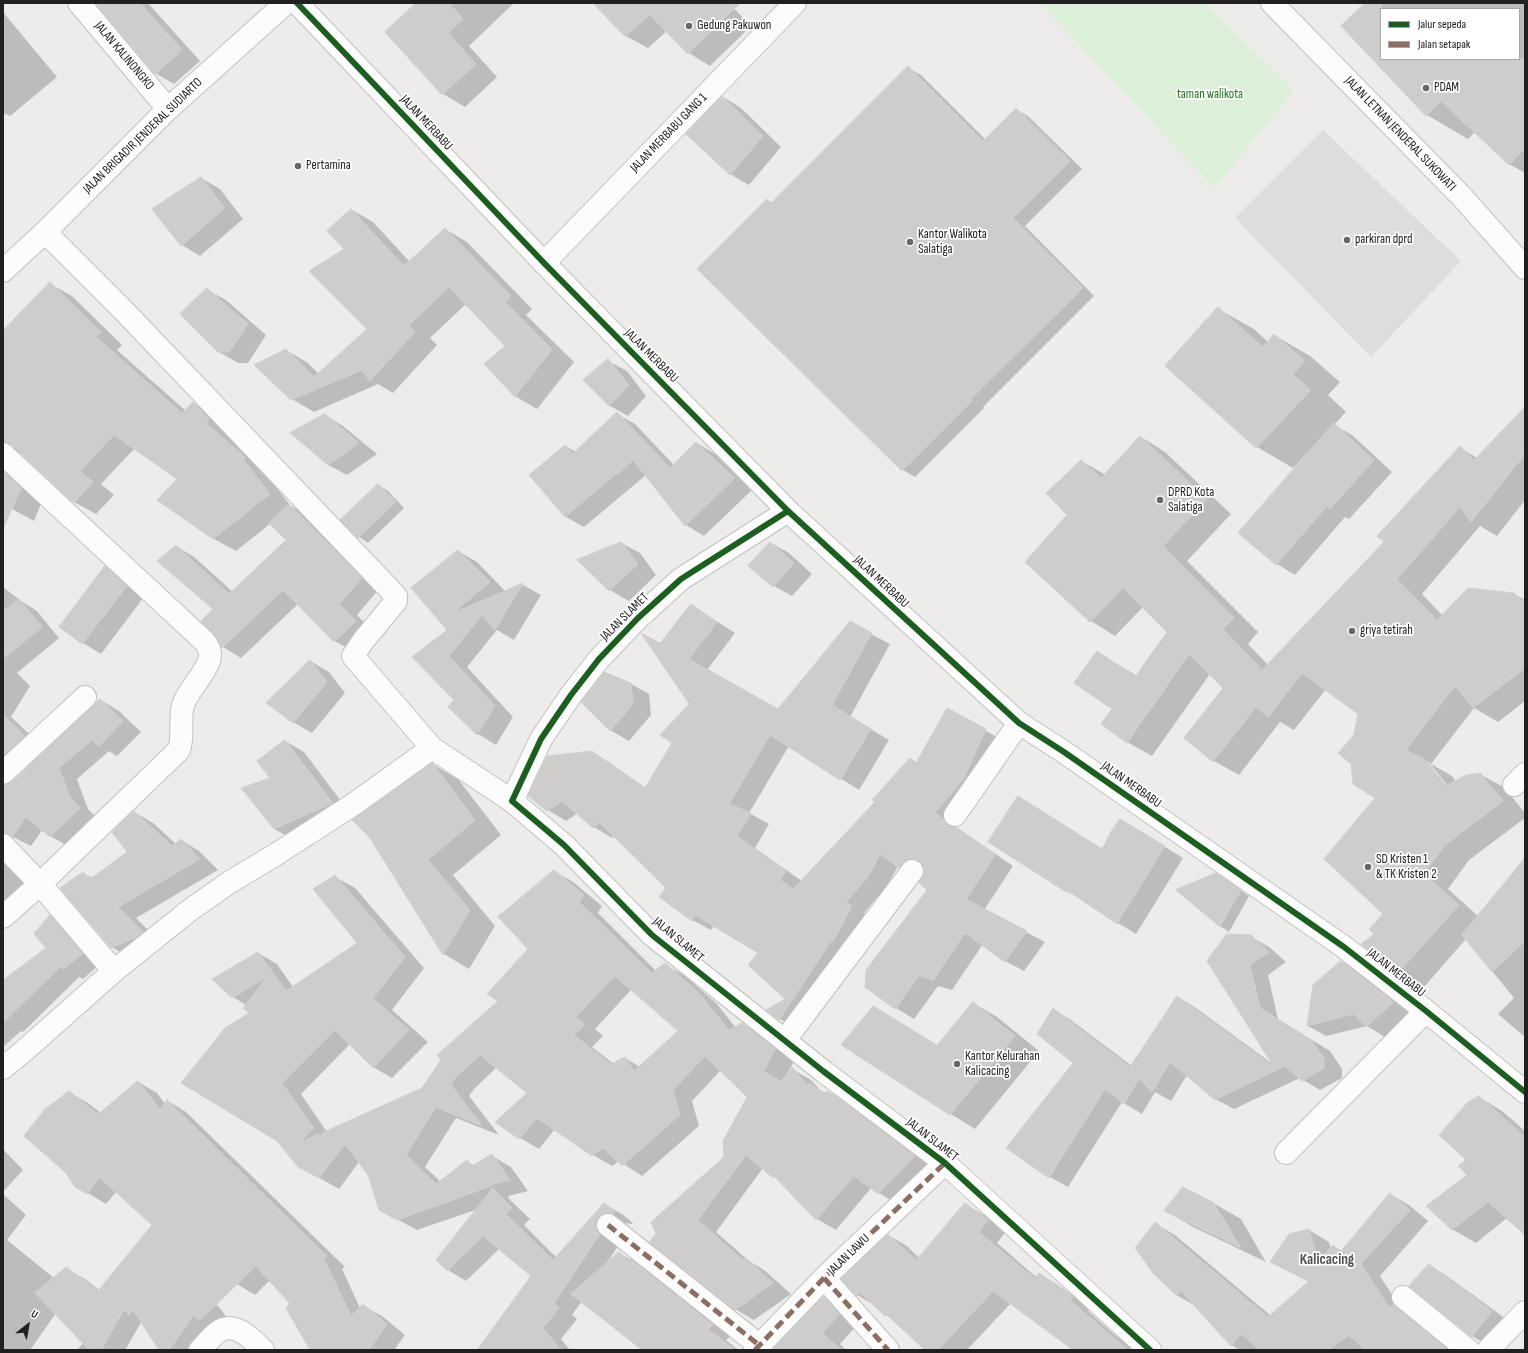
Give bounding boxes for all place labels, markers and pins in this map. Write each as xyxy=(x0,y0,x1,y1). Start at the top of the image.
place label: Gedung Pakuwon xyxy=(697,18,771,34)
marker: Gedung Pakuwon xyxy=(684,21,694,31)
place label: PDAM xyxy=(1434,80,1459,96)
marker: PDAM xyxy=(1421,83,1431,93)
place label: Pertamina xyxy=(306,158,351,174)
marker: Pertamina xyxy=(293,161,303,171)
place label: Kantor Walikota Salatiga xyxy=(918,227,987,258)
place label: parkiran dprd xyxy=(1355,232,1412,248)
marker: parkiran dprd xyxy=(1342,235,1352,245)
marker: Kantor Walikota Salatiga xyxy=(905,237,915,247)
place label: DPRD Kota Salatiga xyxy=(1168,485,1214,516)
marker: DPRD Kota Salatiga xyxy=(1155,495,1165,505)
place label: griya tetirah xyxy=(1360,623,1413,639)
marker: griya tetirah xyxy=(1347,626,1357,636)
place label: SD Kristen 1 & TK Kristen 2 xyxy=(1376,852,1437,883)
marker: SD Kristen 1 & TK Kristen 2 xyxy=(1363,862,1373,872)
place label: Kantor Kelurahan Kalicacing xyxy=(965,1049,1040,1080)
marker: Kantor Kelurahan Kalicacing xyxy=(952,1059,962,1069)

